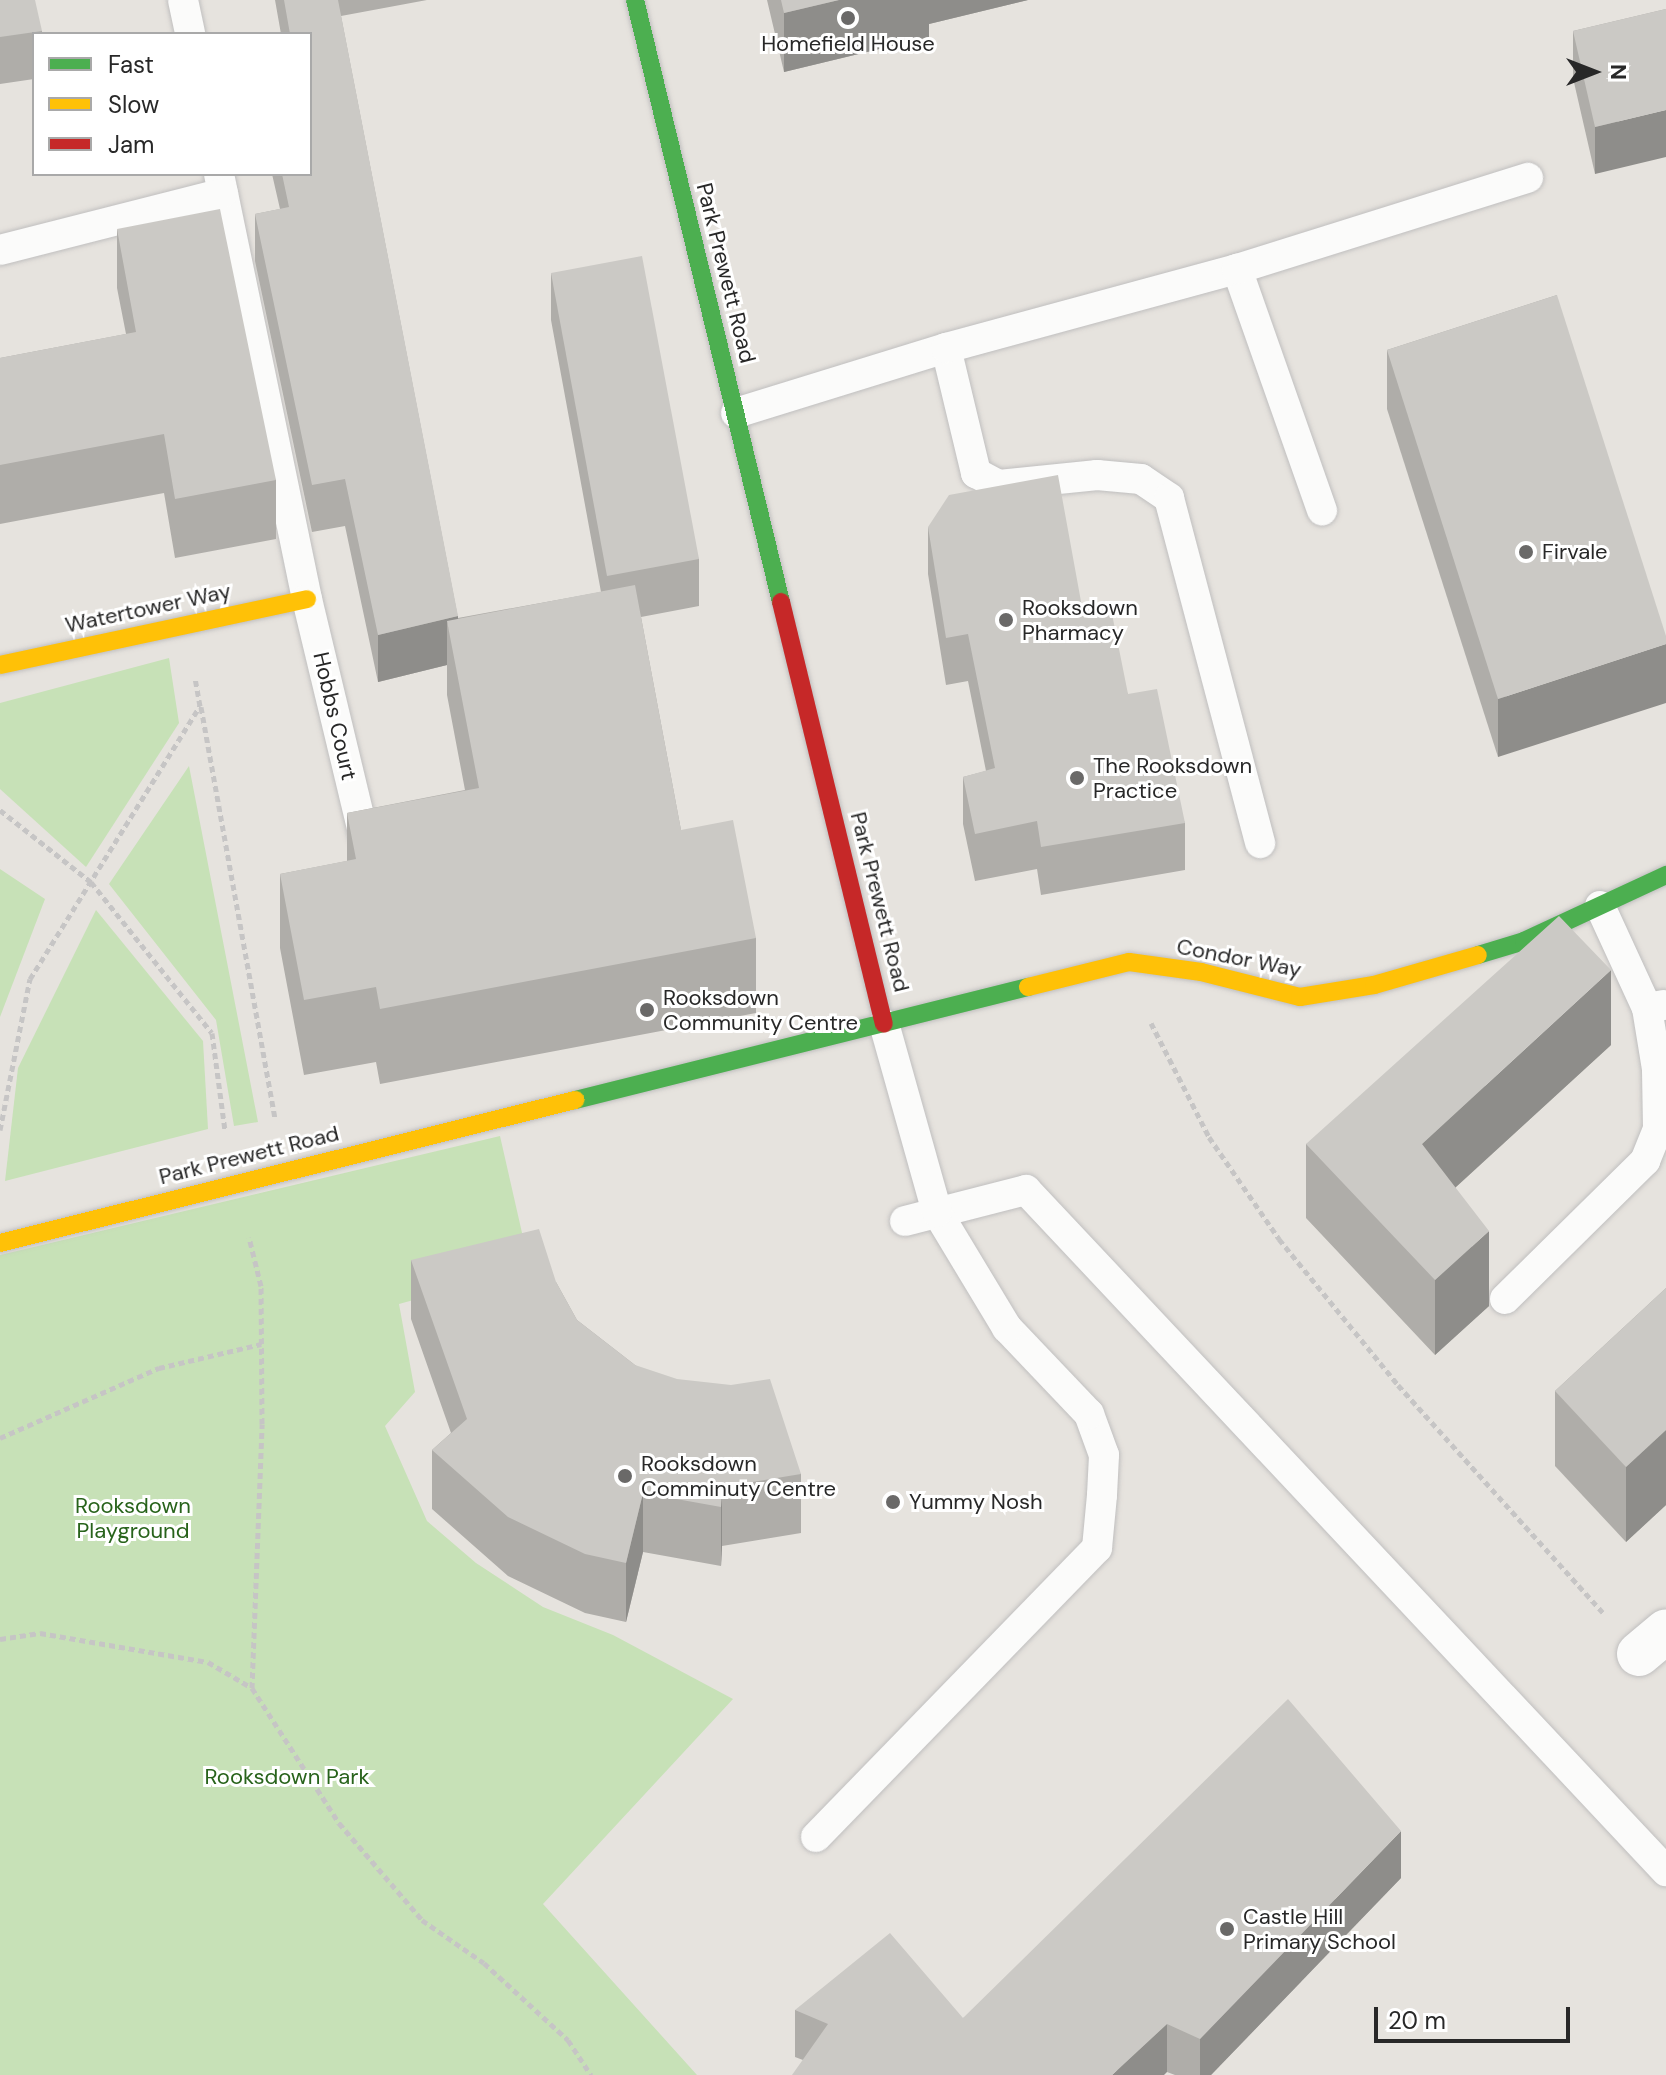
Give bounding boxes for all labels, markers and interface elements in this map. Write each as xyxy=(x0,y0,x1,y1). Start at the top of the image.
marker: Homefield House xyxy=(839,9,857,27)
place label: Homefield House xyxy=(761,31,935,57)
legend xyxy=(32,32,312,176)
north arrow xyxy=(1554,32,1634,112)
text: Fast xyxy=(108,49,154,80)
text: N xyxy=(1604,64,1633,80)
text: Slow xyxy=(108,89,159,120)
text: Jam xyxy=(108,129,154,160)
street label: Park Prewett Road xyxy=(691,180,761,366)
place label: Firvale xyxy=(1542,539,1608,565)
marker: Firvale xyxy=(1517,543,1535,561)
street label: Watertower Way xyxy=(63,578,233,638)
place label: Rooksdown Pharmacy xyxy=(1022,594,1138,646)
marker: Rooksdown Pharmacy xyxy=(997,611,1015,629)
street label: Hobbs Court xyxy=(307,649,363,783)
place label: The Rooksdown Practice xyxy=(1093,752,1252,804)
marker: The Rooksdown Practice xyxy=(1068,769,1086,787)
street label: Park Prewett Road xyxy=(845,809,915,995)
street label: Condor Way xyxy=(1174,933,1304,983)
place label: Rooksdown Community Centre xyxy=(663,984,858,1036)
marker: Rooksdown Community Centre xyxy=(638,1001,656,1019)
street label: Park Prewett Road xyxy=(156,1120,342,1190)
place label: Rooksdown Comminuty Centre xyxy=(641,1450,836,1502)
marker: Rooksdown Comminuty Centre xyxy=(616,1467,634,1485)
place label: Yummy Nosh xyxy=(909,1489,1043,1515)
park label: Rooksdown Playground xyxy=(75,1492,191,1544)
marker: Yummy Nosh xyxy=(884,1493,902,1511)
park label: Rooksdown Park xyxy=(204,1764,370,1790)
place label: Castle Hill Primary School xyxy=(1243,1903,1396,1954)
marker: Castle Hill Primary School xyxy=(1218,1920,1236,1938)
scale bar xyxy=(1378,1991,1574,2041)
text: 20 m xyxy=(1388,2005,1446,2036)

